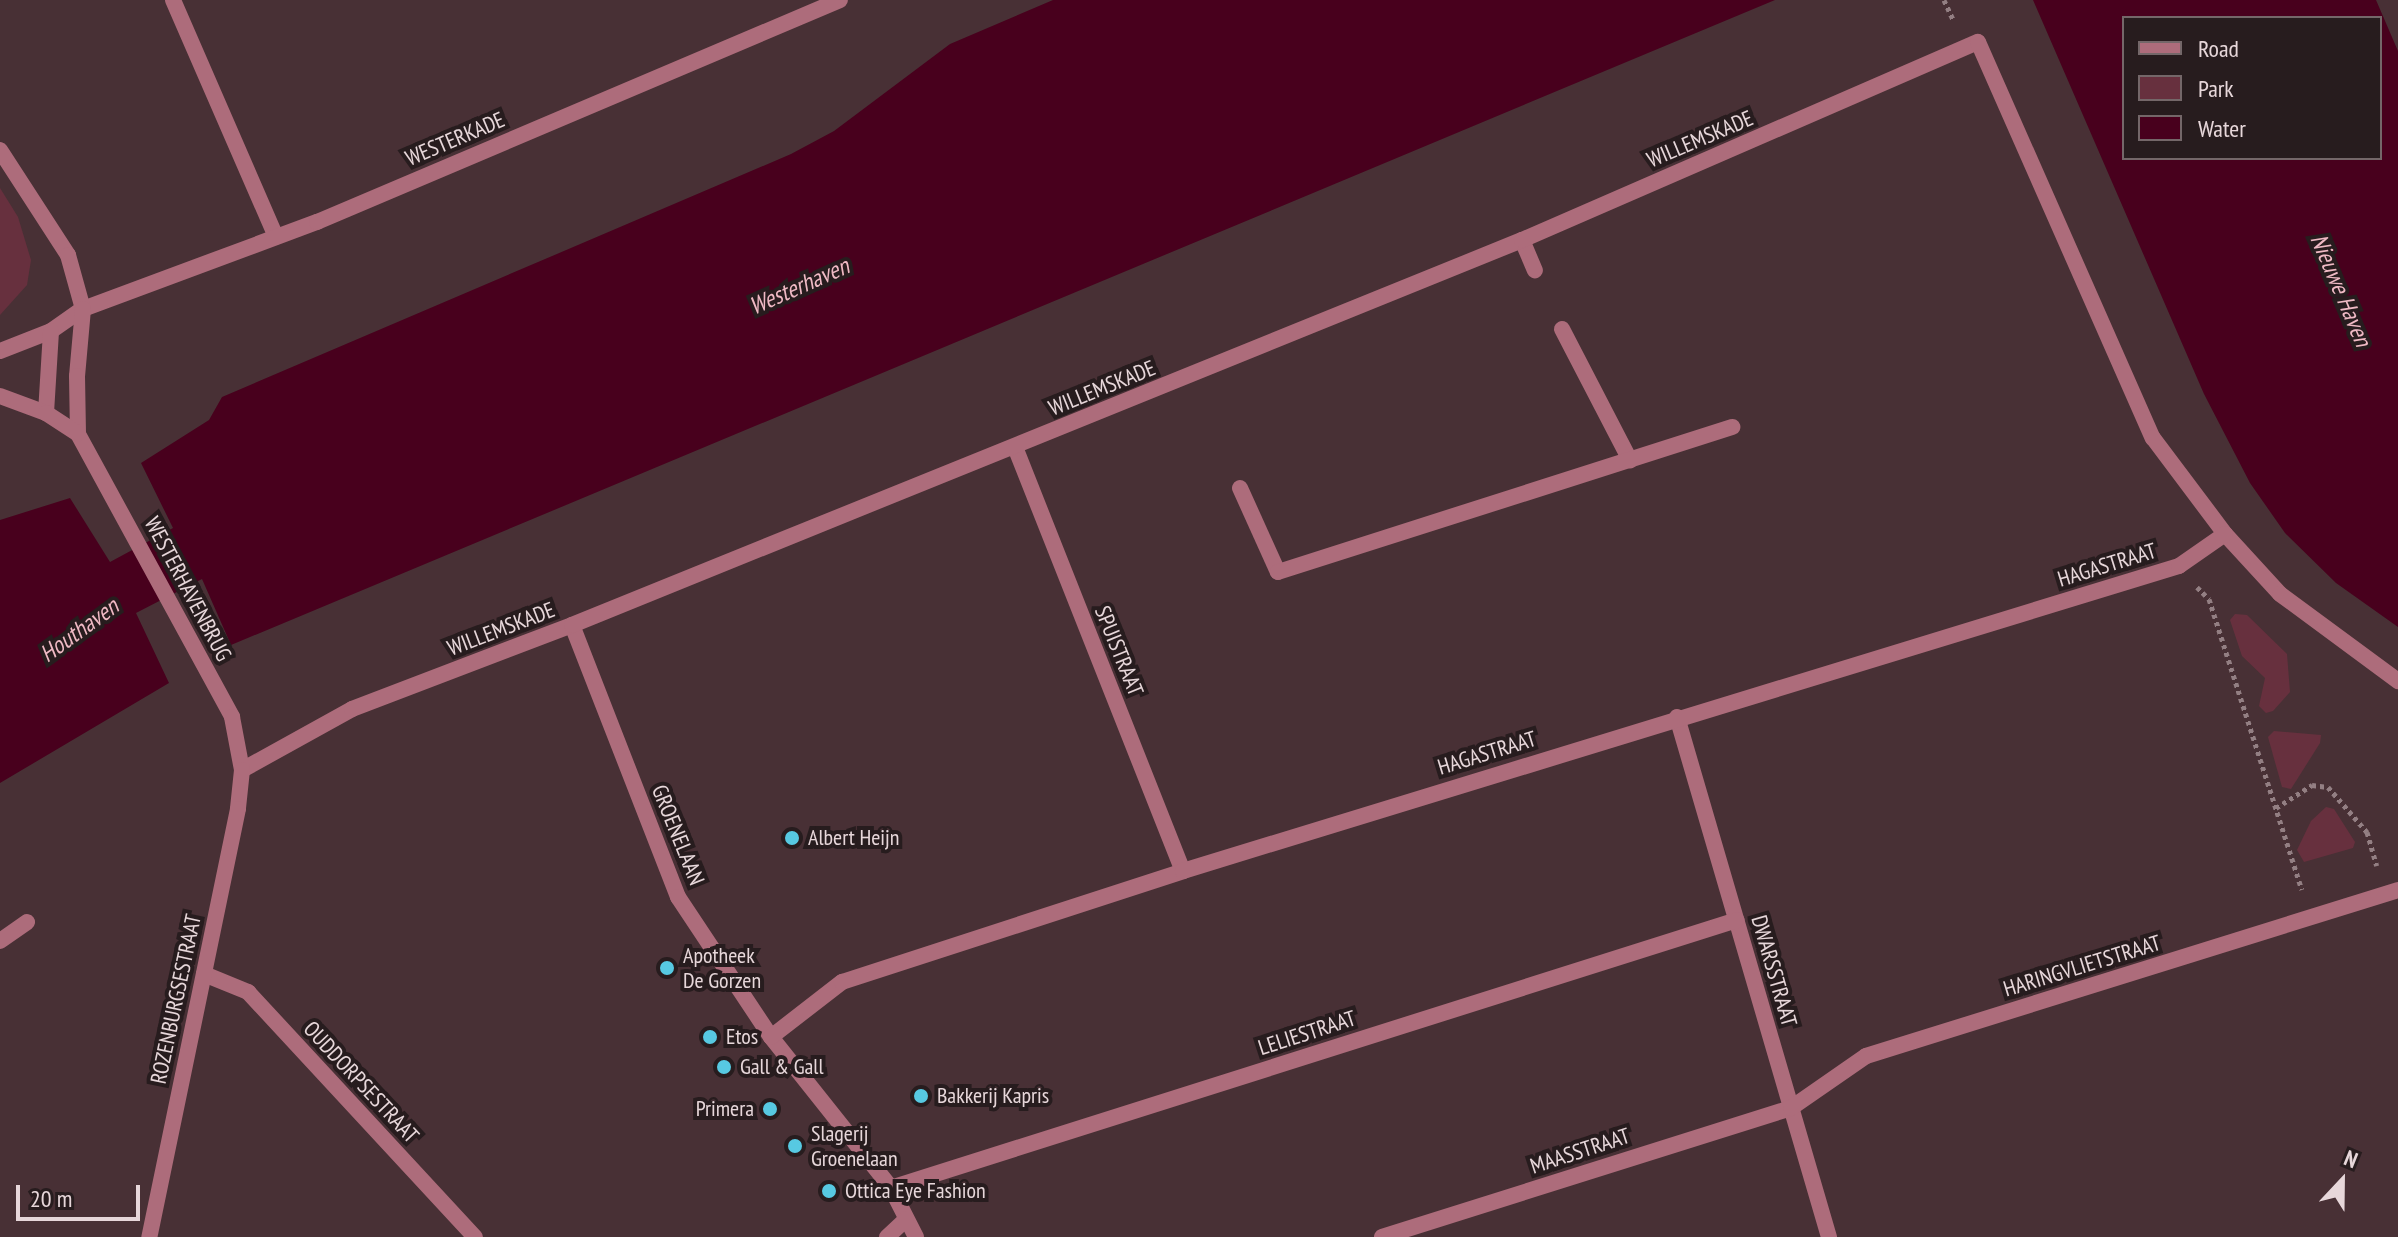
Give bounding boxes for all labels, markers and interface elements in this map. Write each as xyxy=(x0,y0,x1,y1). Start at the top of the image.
legend xyxy=(2122,16,2382,160)
text: Road xyxy=(2198,33,2239,64)
text: Park xyxy=(2198,73,2234,104)
street label: WILLEMSKADE xyxy=(1643,105,1757,173)
street label: WESTERKADE xyxy=(401,106,509,172)
text: Water xyxy=(2198,113,2246,144)
water label: Nieuwe Haven xyxy=(2304,229,2378,351)
water label: Westerhaven xyxy=(745,251,853,321)
street label: WILLEMSKADE xyxy=(1045,355,1159,421)
street label: WESTERHAVENBRUG xyxy=(139,512,237,666)
street label: HAGASTRAAT xyxy=(2055,538,2159,592)
water label: Houthaven xyxy=(34,592,124,668)
street label: WILLEMSKADE xyxy=(444,596,558,662)
street label: SPUISTRAAT xyxy=(1089,602,1149,700)
street label: HAGASTRAAT xyxy=(1435,726,1539,780)
street label: GROENELAAN xyxy=(646,781,710,889)
place label: Albert Heijn xyxy=(808,825,899,851)
marker: Albert Heijn xyxy=(783,829,801,847)
street label: ROZENBURGSESTRAAT xyxy=(145,912,207,1086)
street label: DWARSSTRAAT xyxy=(1746,912,1802,1030)
street label: HARINGVLIETSTRAAT xyxy=(2000,930,2164,1002)
place label: Apotheek De Gorzen xyxy=(683,942,761,994)
marker: Apotheek De Gorzen xyxy=(658,959,676,977)
street label: LELIESTRAAT xyxy=(1255,1005,1359,1061)
street label: OUDDORPSESTRAAT xyxy=(298,1016,424,1148)
place label: Etos xyxy=(726,1024,758,1050)
marker: Etos xyxy=(701,1028,719,1046)
place label: Gall & Gall xyxy=(740,1054,824,1080)
marker: Gall & Gall xyxy=(715,1058,733,1076)
place label: Bakkerij Kapris xyxy=(937,1083,1049,1109)
marker: Bakkerij Kapris xyxy=(912,1087,930,1105)
place label: Primera xyxy=(696,1096,754,1122)
marker: Primera xyxy=(761,1100,779,1118)
place label: Slagerij Groenelaan xyxy=(811,1120,898,1172)
street label: MAASSTRAAT xyxy=(1527,1123,1633,1179)
marker: Slagerij Groenelaan xyxy=(786,1137,804,1155)
north arrow xyxy=(2302,1141,2382,1221)
text: N xyxy=(2340,1144,2362,1174)
scale bar xyxy=(20,1169,144,1219)
place label: Ottica Eye Fashion xyxy=(845,1178,986,1204)
marker: Ottica Eye Fashion xyxy=(820,1182,838,1200)
text: 20 m xyxy=(30,1183,72,1214)

